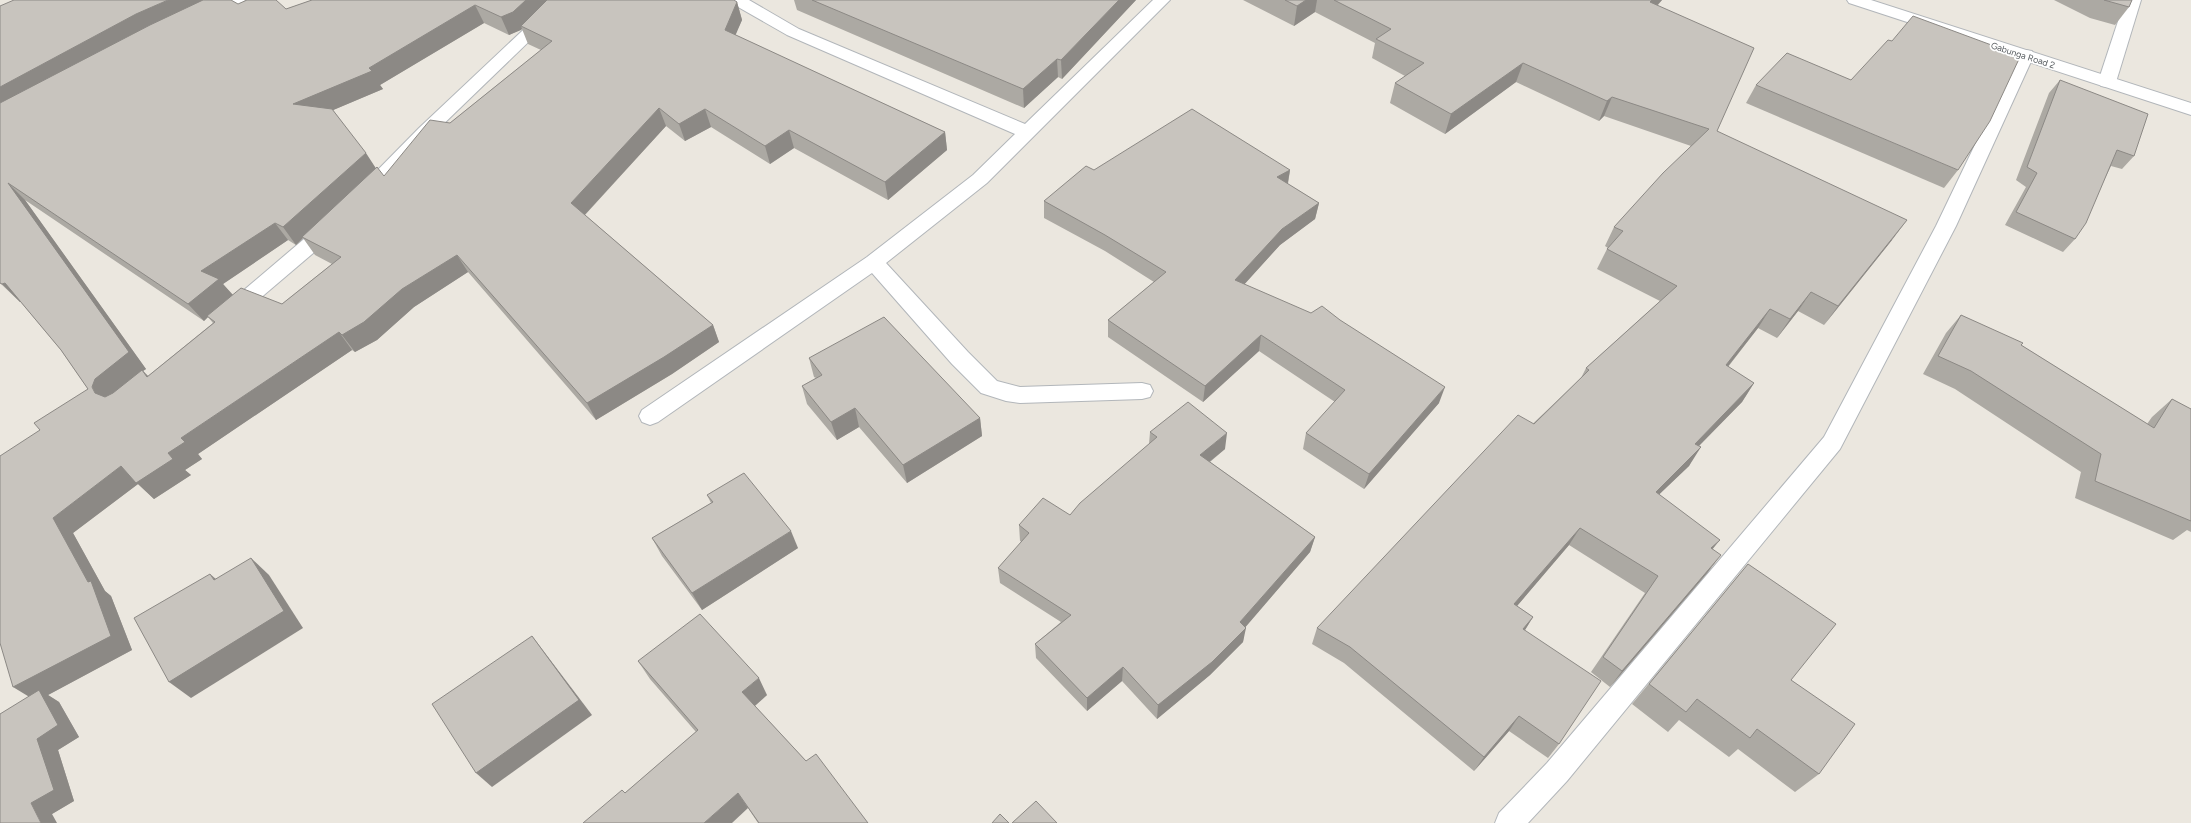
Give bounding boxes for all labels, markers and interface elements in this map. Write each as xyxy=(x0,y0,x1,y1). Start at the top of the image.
street label: Gabunga Road 2 xyxy=(1990,39,2056,71)

